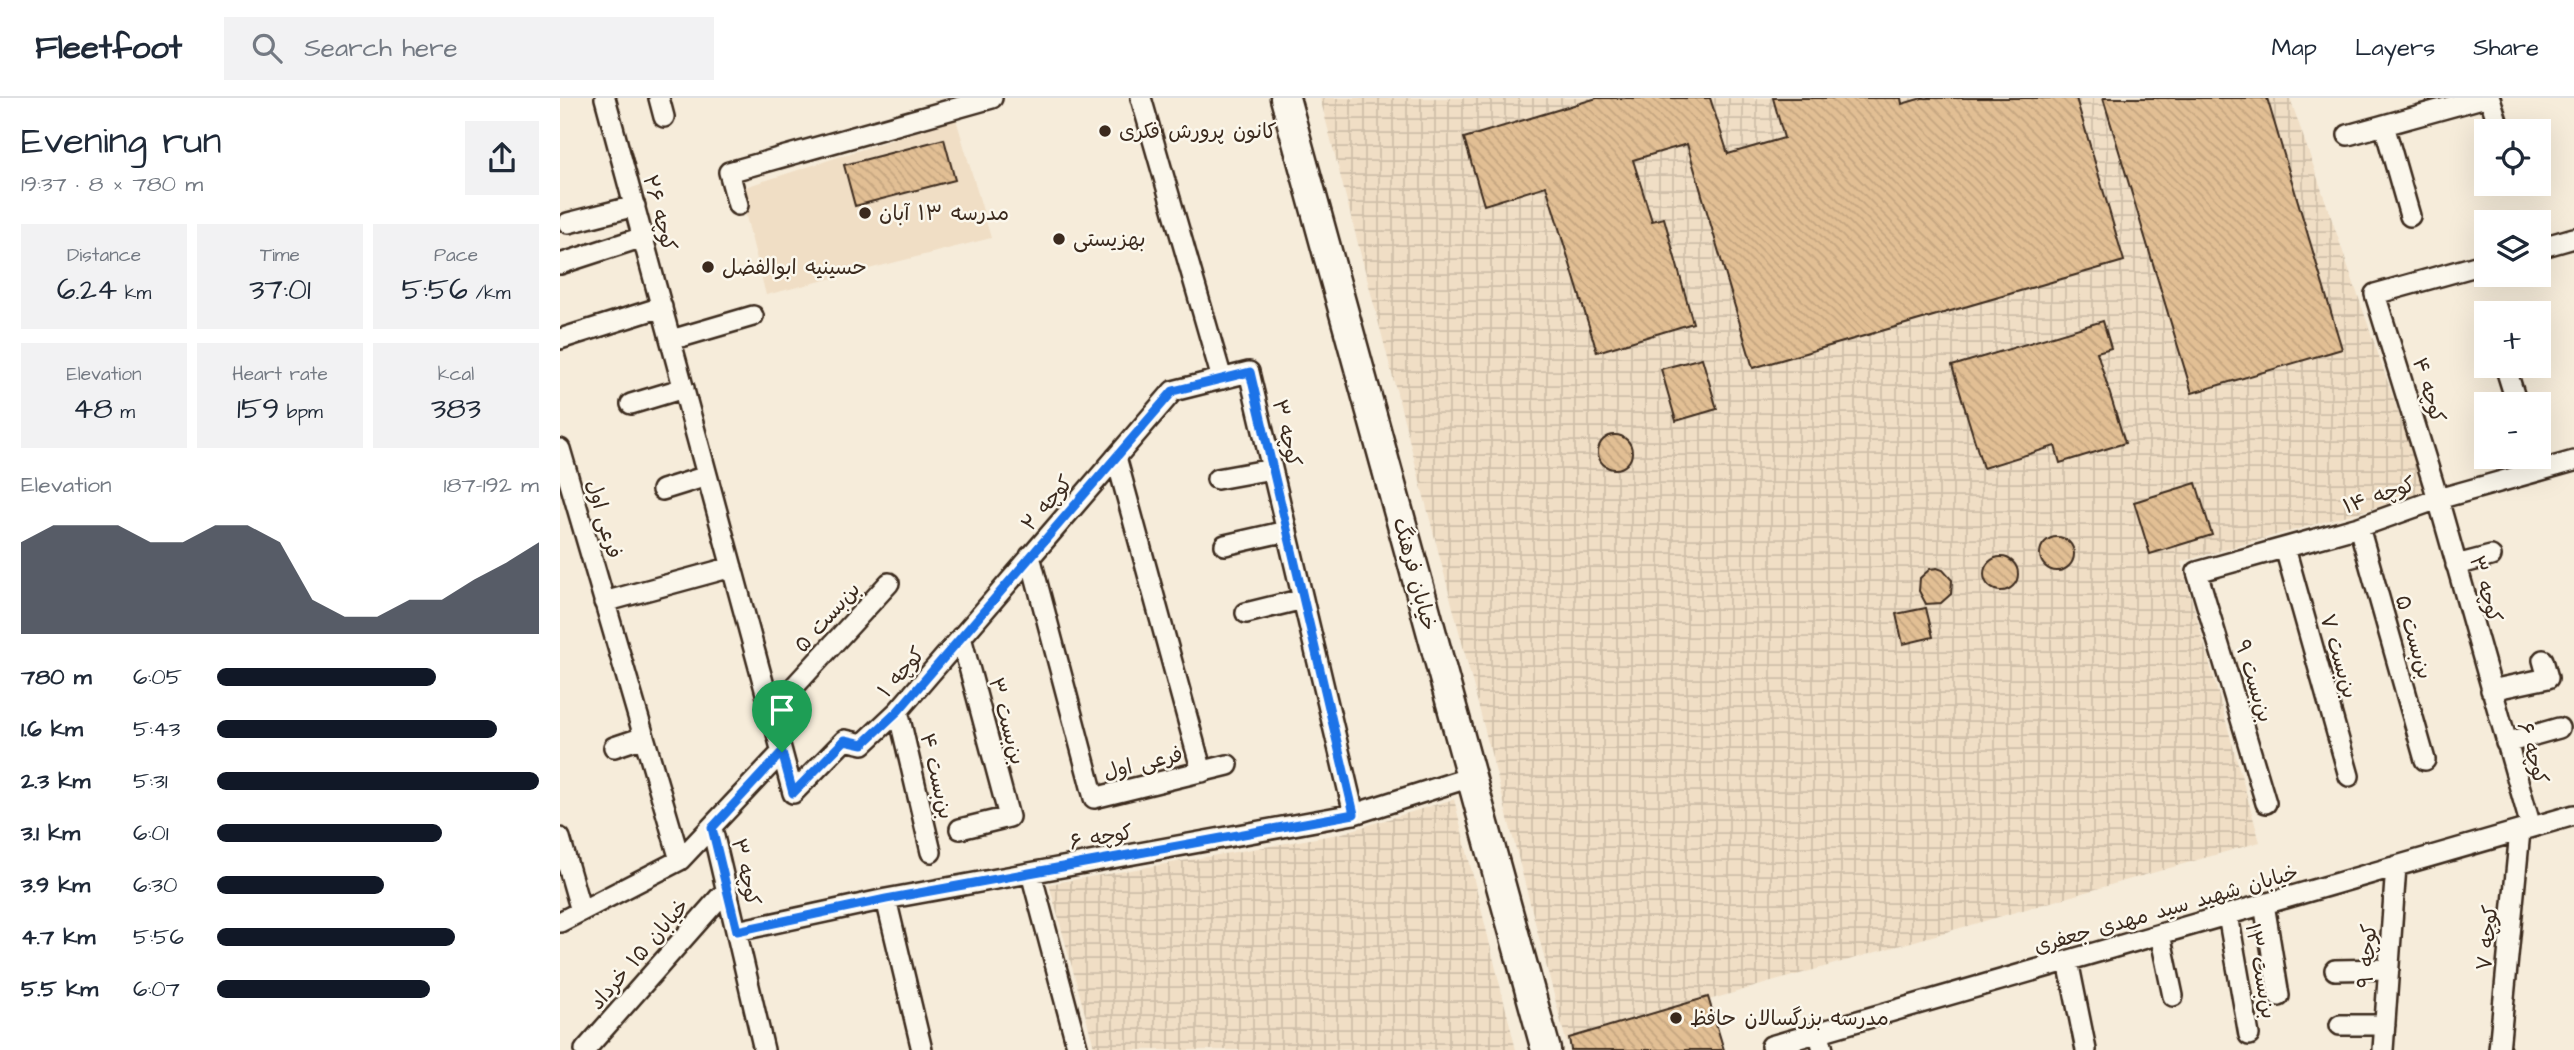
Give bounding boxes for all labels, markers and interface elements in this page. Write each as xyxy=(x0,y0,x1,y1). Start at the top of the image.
search box xyxy=(224,17,714,80)
text: Fleetfoot xyxy=(35,25,182,71)
icon: search xyxy=(248,29,286,67)
text: Search here xyxy=(304,30,458,66)
text: Map xyxy=(2272,31,2317,65)
text: Layers xyxy=(2355,31,2435,65)
text: Share xyxy=(2473,31,2539,65)
text: Evening run xyxy=(21,116,222,168)
place label: کانون پرورش فکری xyxy=(1119,117,1277,146)
map controls xyxy=(2474,119,2551,469)
button: locate xyxy=(2474,119,2551,196)
button: share xyxy=(465,121,539,195)
marker: کانون پرورش فکری xyxy=(1097,123,1113,139)
text: 19:37 · 8 × 780 m xyxy=(21,168,203,200)
street label: کوچه ۲۶ xyxy=(635,172,684,255)
place label: مدرسه ۱۳ آبان xyxy=(879,199,1009,228)
marker: مدرسه ۱۳ آبان xyxy=(857,205,873,221)
button: layers xyxy=(2474,210,2551,287)
place label: بهزیستی xyxy=(1073,225,1146,254)
marker: بهزیستی xyxy=(1051,231,1067,247)
text: Distance xyxy=(67,242,141,269)
text: Time xyxy=(260,242,300,269)
text: Pace xyxy=(434,242,478,269)
place label: حسینیه ابوالفضل xyxy=(722,253,867,282)
marker: حسینیه ابوالفضل xyxy=(700,259,716,275)
text: 6.24 xyxy=(57,269,117,311)
text: 37:01 xyxy=(249,269,311,311)
text: 5:56 xyxy=(401,269,468,311)
text: km xyxy=(117,280,151,307)
text: /km xyxy=(468,280,511,307)
button: + xyxy=(2474,301,2551,378)
street label: کوچه ۴ xyxy=(2405,354,2452,426)
text: Elevation xyxy=(67,361,141,388)
text: Heart rate xyxy=(232,361,328,388)
text: kcal xyxy=(438,361,474,388)
text: 48 xyxy=(73,388,113,430)
text: 159 xyxy=(237,388,279,430)
text: 383 xyxy=(431,388,481,430)
button: − xyxy=(2474,392,2551,469)
street label: کوچه ۳ xyxy=(1265,397,1308,470)
text: m xyxy=(113,399,135,426)
text: bpm xyxy=(279,399,323,426)
text: Elevation xyxy=(21,469,112,501)
text: 187–192 m xyxy=(444,469,539,501)
street label: کوچه ۲ xyxy=(1015,469,1080,538)
street label: کوچه ۱۴ xyxy=(2339,470,2419,521)
street label: فرعی اول xyxy=(578,476,629,562)
street label: خیابان فرهنگ xyxy=(1385,514,1444,634)
street label: کوچه ۳ xyxy=(2462,552,2509,626)
street label: بن‌بست ۵ xyxy=(788,576,867,659)
street label: بن‌بست ۵ xyxy=(2388,592,2439,683)
street label: بن‌بست ۷ xyxy=(2313,611,2364,702)
street label: بن‌بست ۹ xyxy=(2227,636,2280,726)
street label: کوچه ۱ xyxy=(871,641,932,704)
text: 780 m xyxy=(21,661,92,693)
text: 6:05 xyxy=(133,661,182,693)
street label: بن‌بست ۳ xyxy=(981,674,1032,768)
pin xyxy=(752,680,812,752)
icon: arrive xyxy=(763,691,801,729)
text: 1.6 km xyxy=(21,713,83,745)
text: 5:43 xyxy=(133,713,180,745)
street label: کوچه ۶ xyxy=(2510,718,2555,788)
street label: بن‌بست ۴ xyxy=(913,730,960,822)
street label: فرعی اول xyxy=(1100,740,1186,787)
text: 2.3 km xyxy=(21,765,90,797)
text: 5:31 xyxy=(133,765,168,797)
text: 3.1 km xyxy=(21,817,80,849)
text: 6:01 xyxy=(133,817,169,849)
street label: کوچه ۶ xyxy=(1067,818,1135,857)
street label: کوچه ۳ xyxy=(724,836,767,909)
street label: خیابان شهید سید مهدی جعفری xyxy=(2030,858,2302,961)
text: 3.9 km xyxy=(21,869,90,901)
text: 6:30 xyxy=(133,869,177,901)
street label: خیابان ۱۵ خرداد xyxy=(583,892,696,1016)
street label: کوچه ۷ xyxy=(2470,904,2505,972)
text: 4.7 km xyxy=(21,921,95,953)
text: 5:56 xyxy=(133,921,184,953)
street label: بن‌بست ۱۳ xyxy=(2238,921,2283,1021)
street label: کوچه ۹ xyxy=(2351,923,2384,989)
text: 5.5 km xyxy=(21,973,98,1005)
text: 6:07 xyxy=(133,973,180,1005)
place label: مدرسه بزرگسالان حافظ xyxy=(1690,1004,1889,1033)
marker: مدرسه بزرگسالان حافظ xyxy=(1668,1010,1684,1026)

